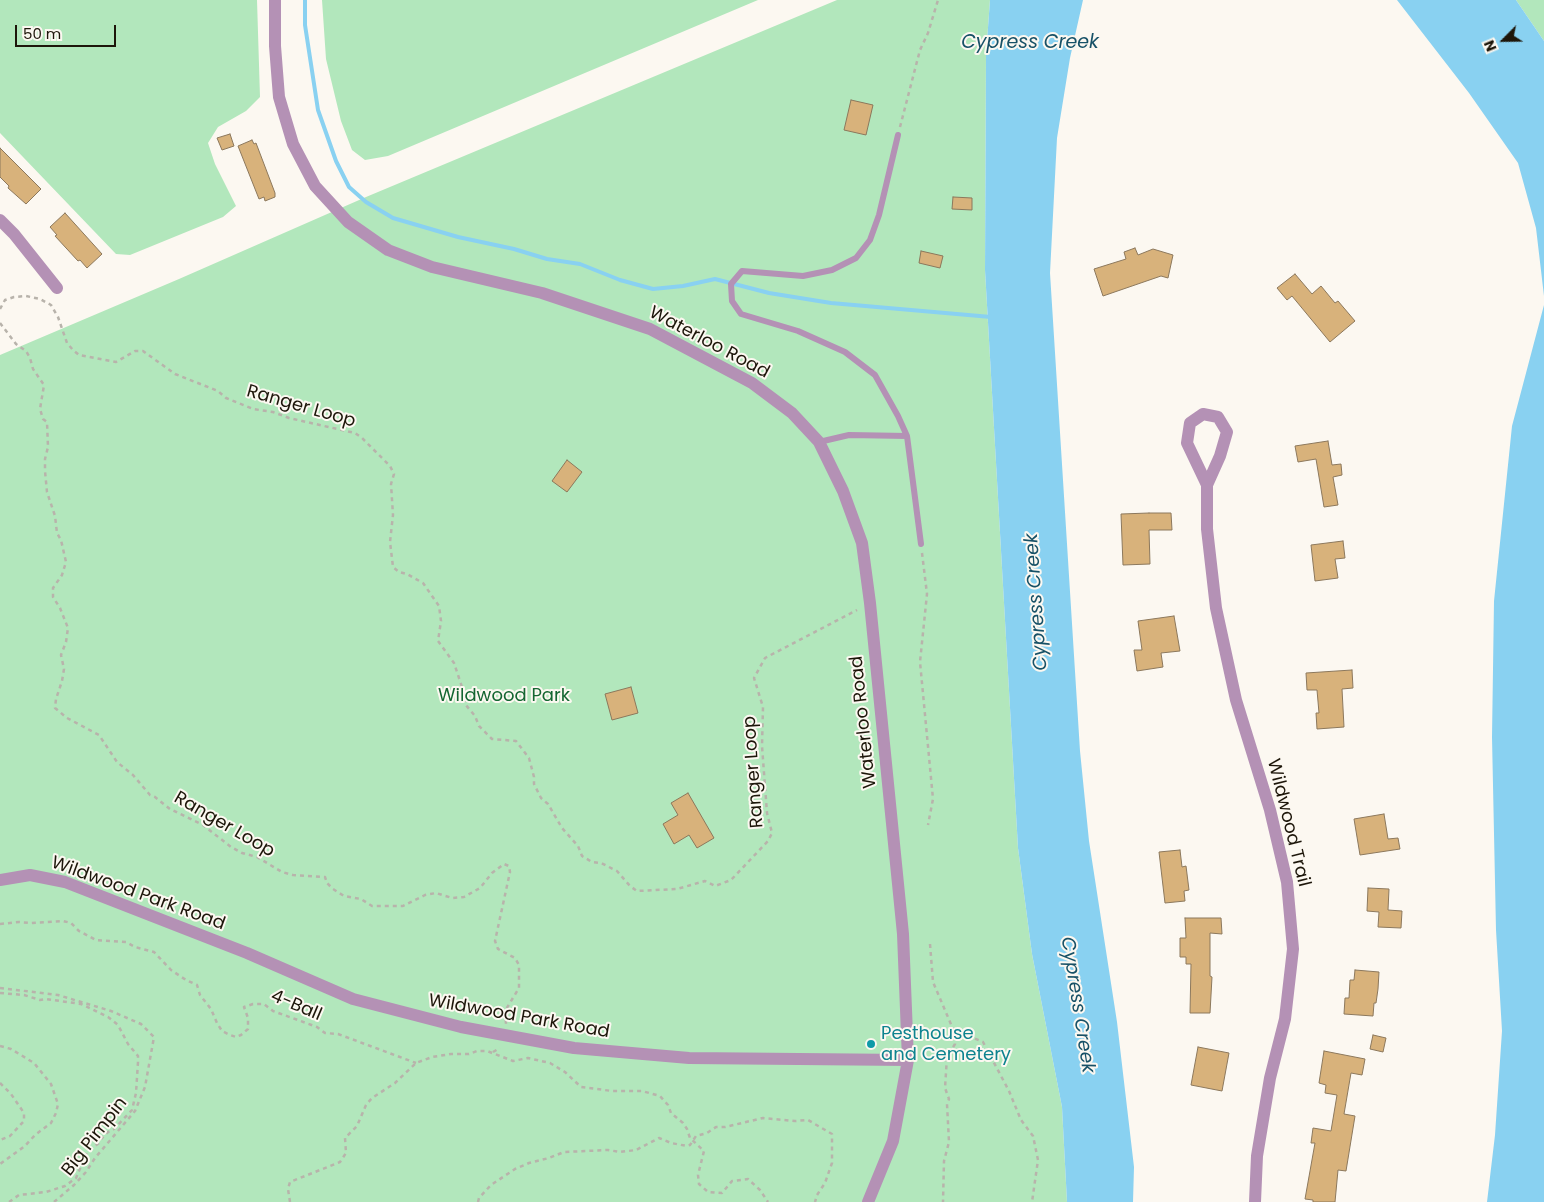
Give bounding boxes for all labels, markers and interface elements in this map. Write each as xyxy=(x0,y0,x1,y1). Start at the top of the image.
scale bar xyxy=(18,15,119,47)
north arrow xyxy=(1479,15,1529,65)
text: 50 m xyxy=(23,23,61,44)
water label: Cypress Creek xyxy=(961,32,1099,54)
text: N xyxy=(1479,37,1501,55)
street label: Waterloo Road xyxy=(645,302,773,384)
street label: Ranger Loop xyxy=(244,381,358,433)
water label: Cypress Creek xyxy=(1021,533,1053,671)
street label: Waterloo Road xyxy=(846,655,882,789)
park label: Wildwood Park xyxy=(438,685,570,707)
street label: Ranger Loop xyxy=(739,715,769,829)
street label: Wildwood Trail xyxy=(1262,757,1314,889)
street label: Ranger Loop xyxy=(170,788,278,862)
street label: Wildwood Park Road xyxy=(48,852,228,936)
water label: Cypress Creek xyxy=(1055,935,1099,1075)
street label: 4-Ball xyxy=(267,986,325,1026)
street label: Wildwood Park Road xyxy=(427,990,611,1044)
place label: Pesthouse and Cemetery xyxy=(881,1023,1011,1066)
marker: Pesthouse and Cemetery xyxy=(865,1038,877,1050)
street label: Big Pimpin xyxy=(58,1093,132,1181)

